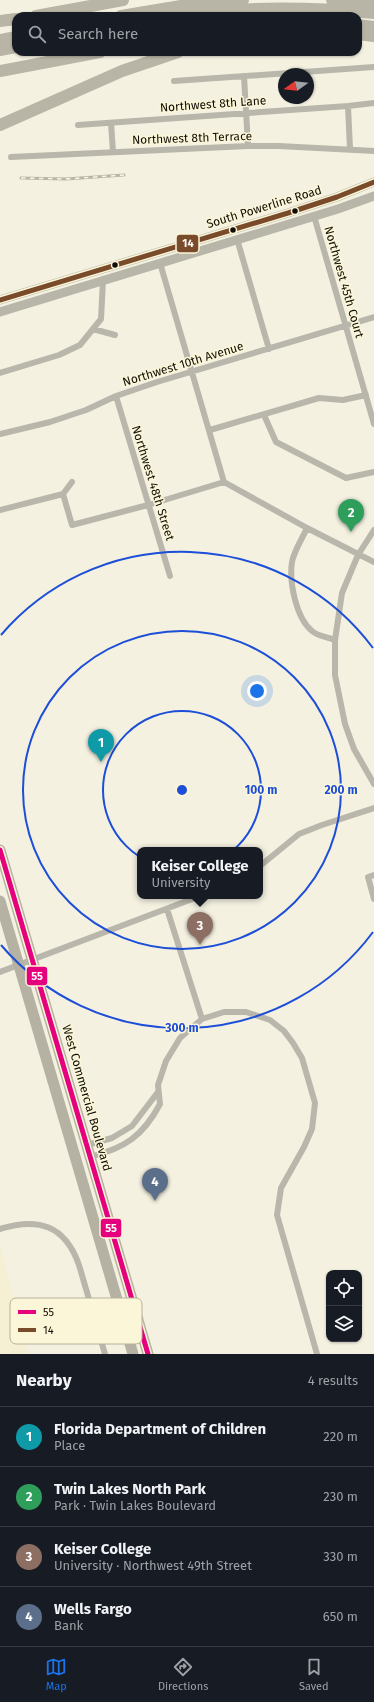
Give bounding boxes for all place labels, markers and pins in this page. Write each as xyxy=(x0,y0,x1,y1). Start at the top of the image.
unlabelled marker xyxy=(290,206,300,216)
unlabelled marker xyxy=(228,225,238,235)
unlabelled marker xyxy=(110,260,120,270)
pin: 2 xyxy=(338,499,364,532)
pin: 1 xyxy=(88,729,114,762)
centre of rings xyxy=(175,783,189,797)
pin: 3 xyxy=(187,912,213,945)
pin: 4 xyxy=(142,1168,168,1201)

